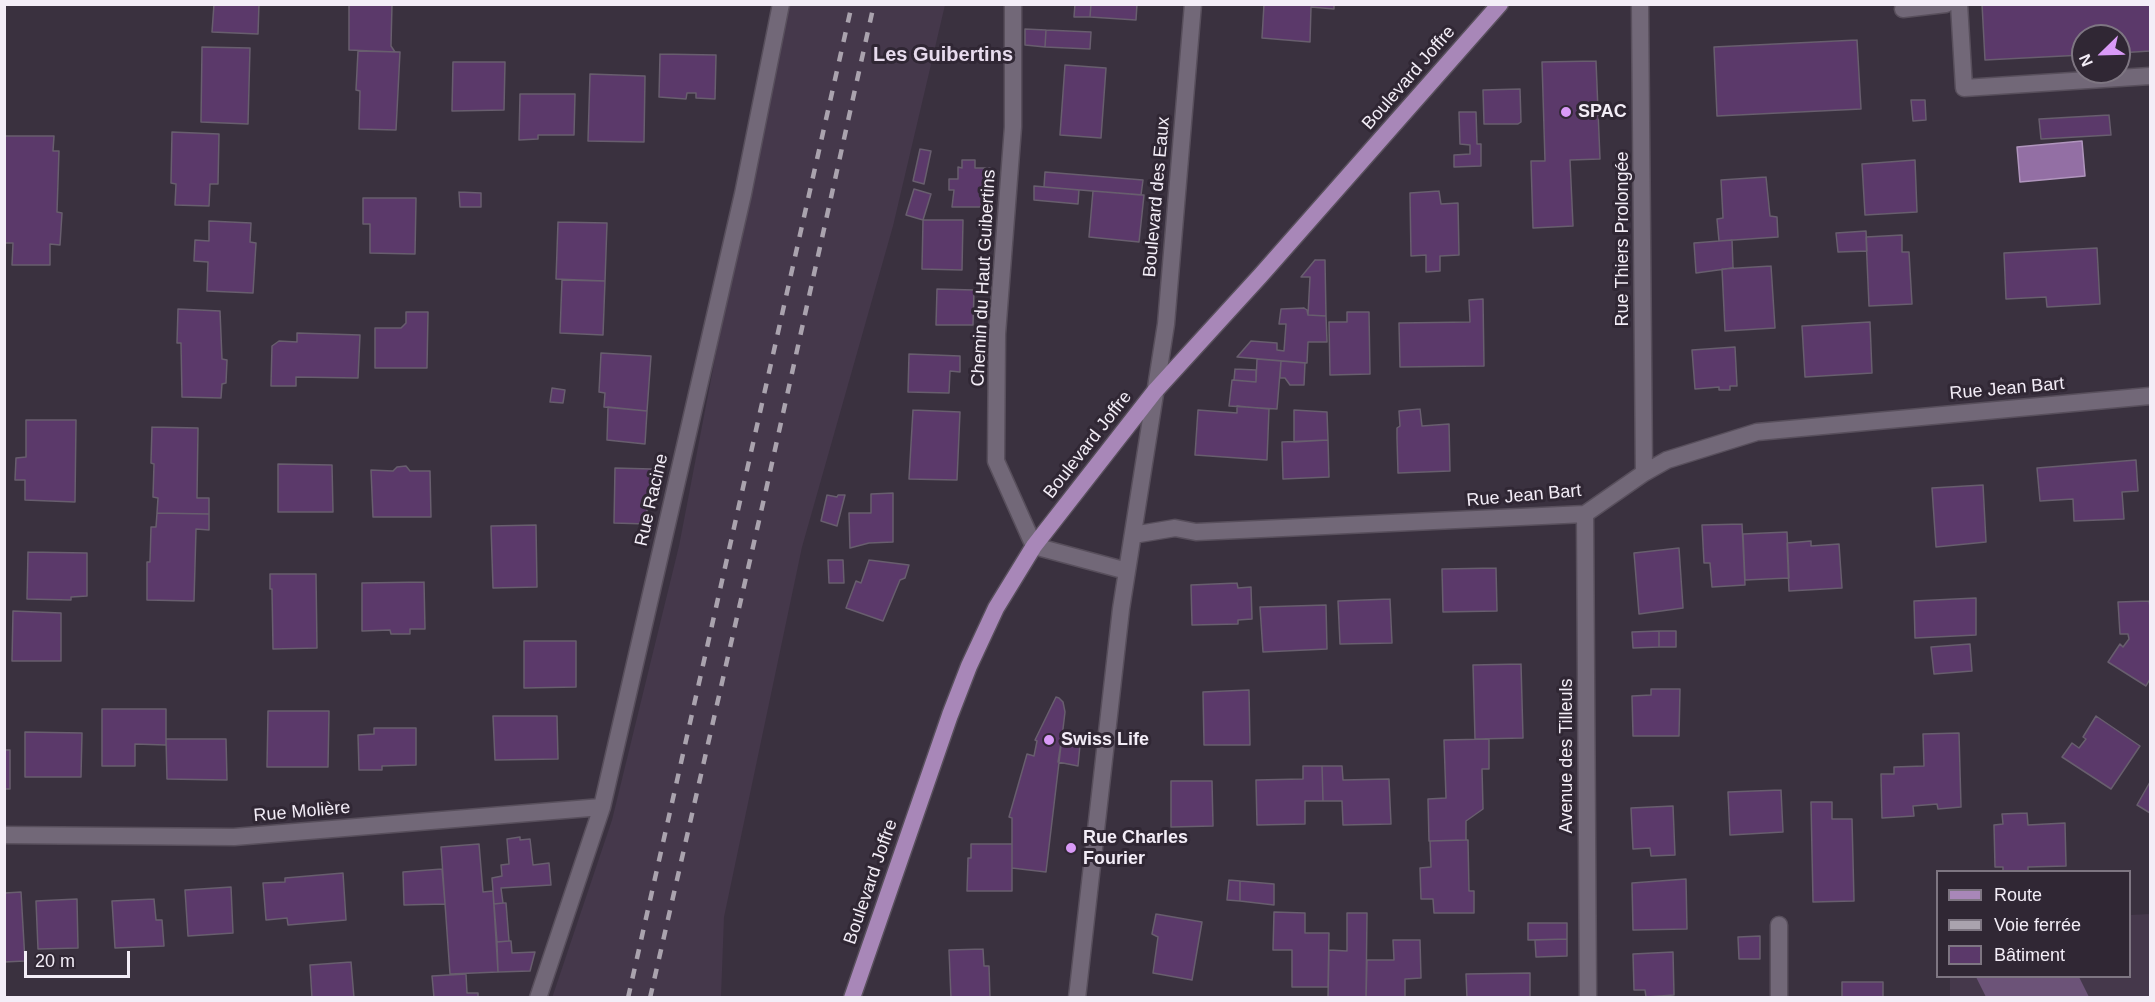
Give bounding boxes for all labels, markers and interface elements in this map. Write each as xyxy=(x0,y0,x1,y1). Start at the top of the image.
street label: Boulevard Joffre xyxy=(1358,22,1460,134)
north arrow xyxy=(2071,24,2131,84)
district label: Les Guibertins xyxy=(873,43,1013,67)
text: N xyxy=(2076,52,2096,69)
place label: SPAC xyxy=(1578,101,1627,123)
marker: SPAC xyxy=(1559,105,1573,119)
street label: Boulevard des Eaux xyxy=(1139,116,1175,278)
street label: Rue Thiers Prolongée xyxy=(1612,151,1634,327)
street label: Chemin du Haut Guibertins xyxy=(968,169,1000,387)
street label: Rue Jean Bart xyxy=(1949,373,2065,405)
street label: Boulevard Joffre xyxy=(1039,387,1137,503)
street label: Rue Racine xyxy=(631,452,673,548)
street label: Rue Jean Bart xyxy=(1466,480,1582,512)
street label: Avenue des Tilleuls xyxy=(1556,678,1578,834)
place label: Swiss Life xyxy=(1061,729,1149,751)
marker: Swiss Life xyxy=(1042,733,1056,747)
street label: Rue Molière xyxy=(253,797,351,827)
street label: Boulevard Joffre xyxy=(840,817,902,947)
place label: Rue Charles Fourier xyxy=(1083,827,1188,870)
marker: Rue Charles Fourier xyxy=(1064,841,1078,855)
legend xyxy=(1936,870,2131,978)
text: Route xyxy=(1994,885,2042,905)
text: Voie ferrée xyxy=(1994,915,2081,935)
scale bar xyxy=(27,939,134,977)
text: Bâtiment xyxy=(1994,945,2065,965)
text: 20 m xyxy=(35,951,75,971)

